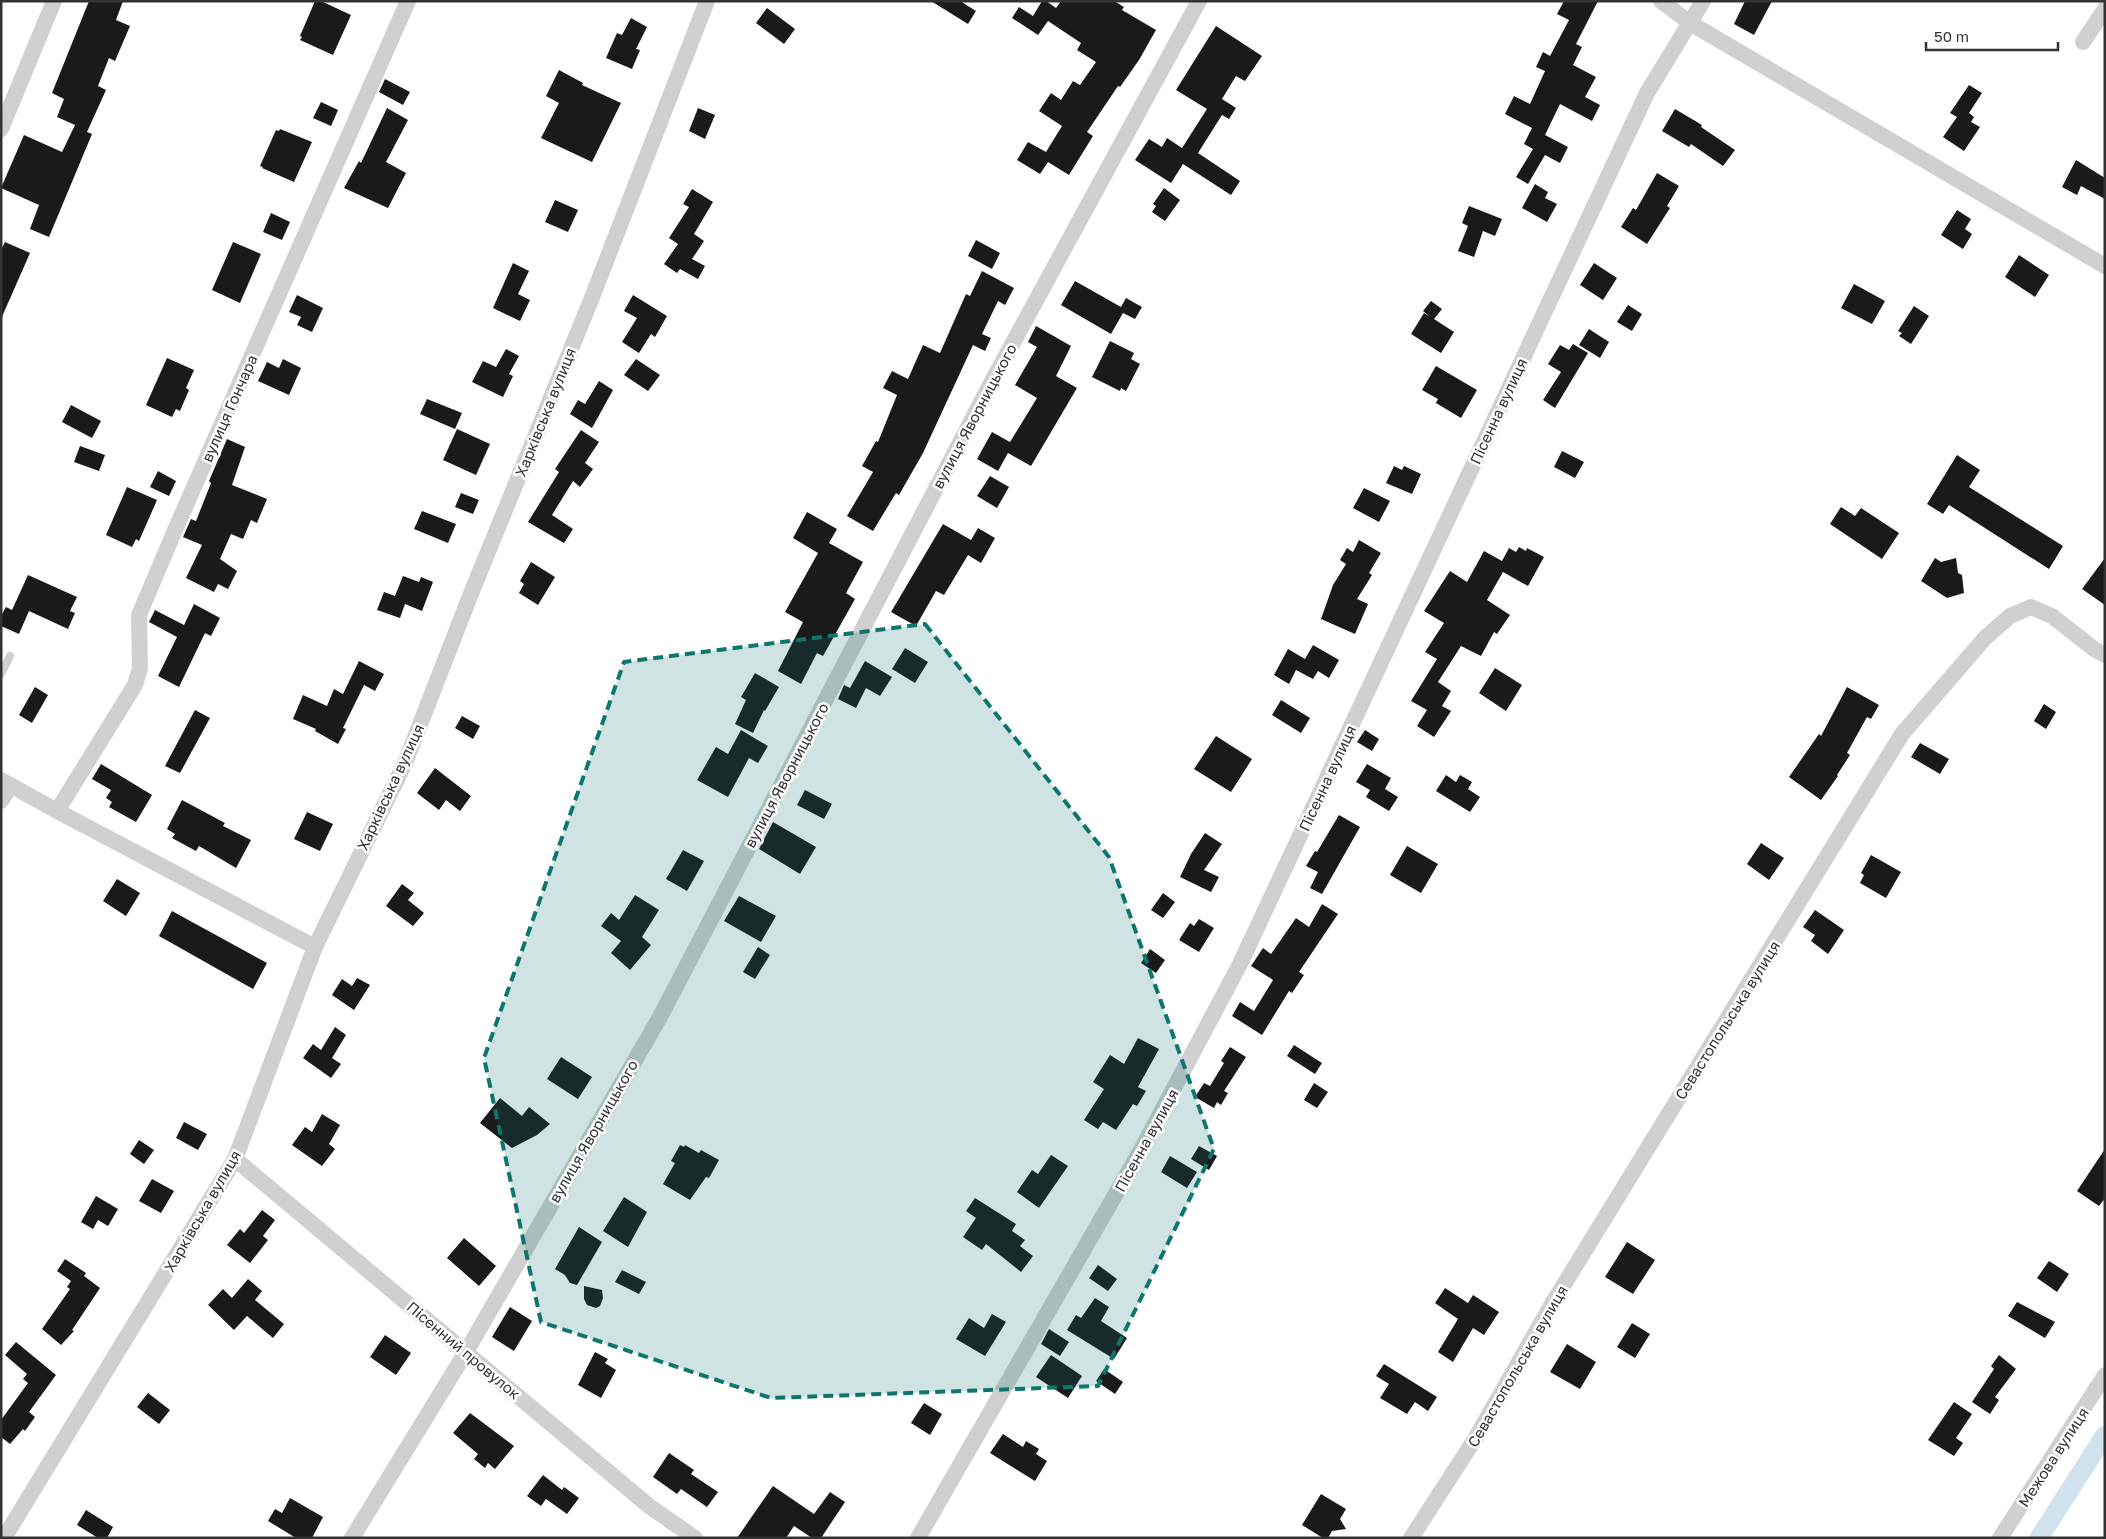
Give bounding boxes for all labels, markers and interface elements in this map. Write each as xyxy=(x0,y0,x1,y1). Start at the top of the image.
scale bar xyxy=(1926,20,2058,52)
text: 50 m xyxy=(1934,27,1969,45)
street label: вулиця Яворницького xyxy=(928,340,1020,492)
street label: Харківська вулиця xyxy=(511,345,579,479)
street label: вулиця Гончара xyxy=(197,352,261,464)
street label: Пісенна вулиця xyxy=(1466,355,1530,467)
street label: вулиця Яворницького xyxy=(740,699,832,851)
street label: Харківська вулиця xyxy=(353,721,427,853)
street label: Пісенна вулиця xyxy=(1295,722,1359,834)
street label: Севастопольська вулиця xyxy=(1671,937,1783,1103)
street label: вулиця Яворницького xyxy=(545,1057,641,1205)
street label: Пісенна вулиця xyxy=(1110,1085,1182,1195)
street label: Харківська вулиця xyxy=(160,1147,244,1275)
street label: Севастопольська вулиця xyxy=(1463,1282,1571,1450)
street label: Пісенний провулок xyxy=(404,1297,525,1403)
street label: Межова вулиця xyxy=(2014,1404,2092,1510)

